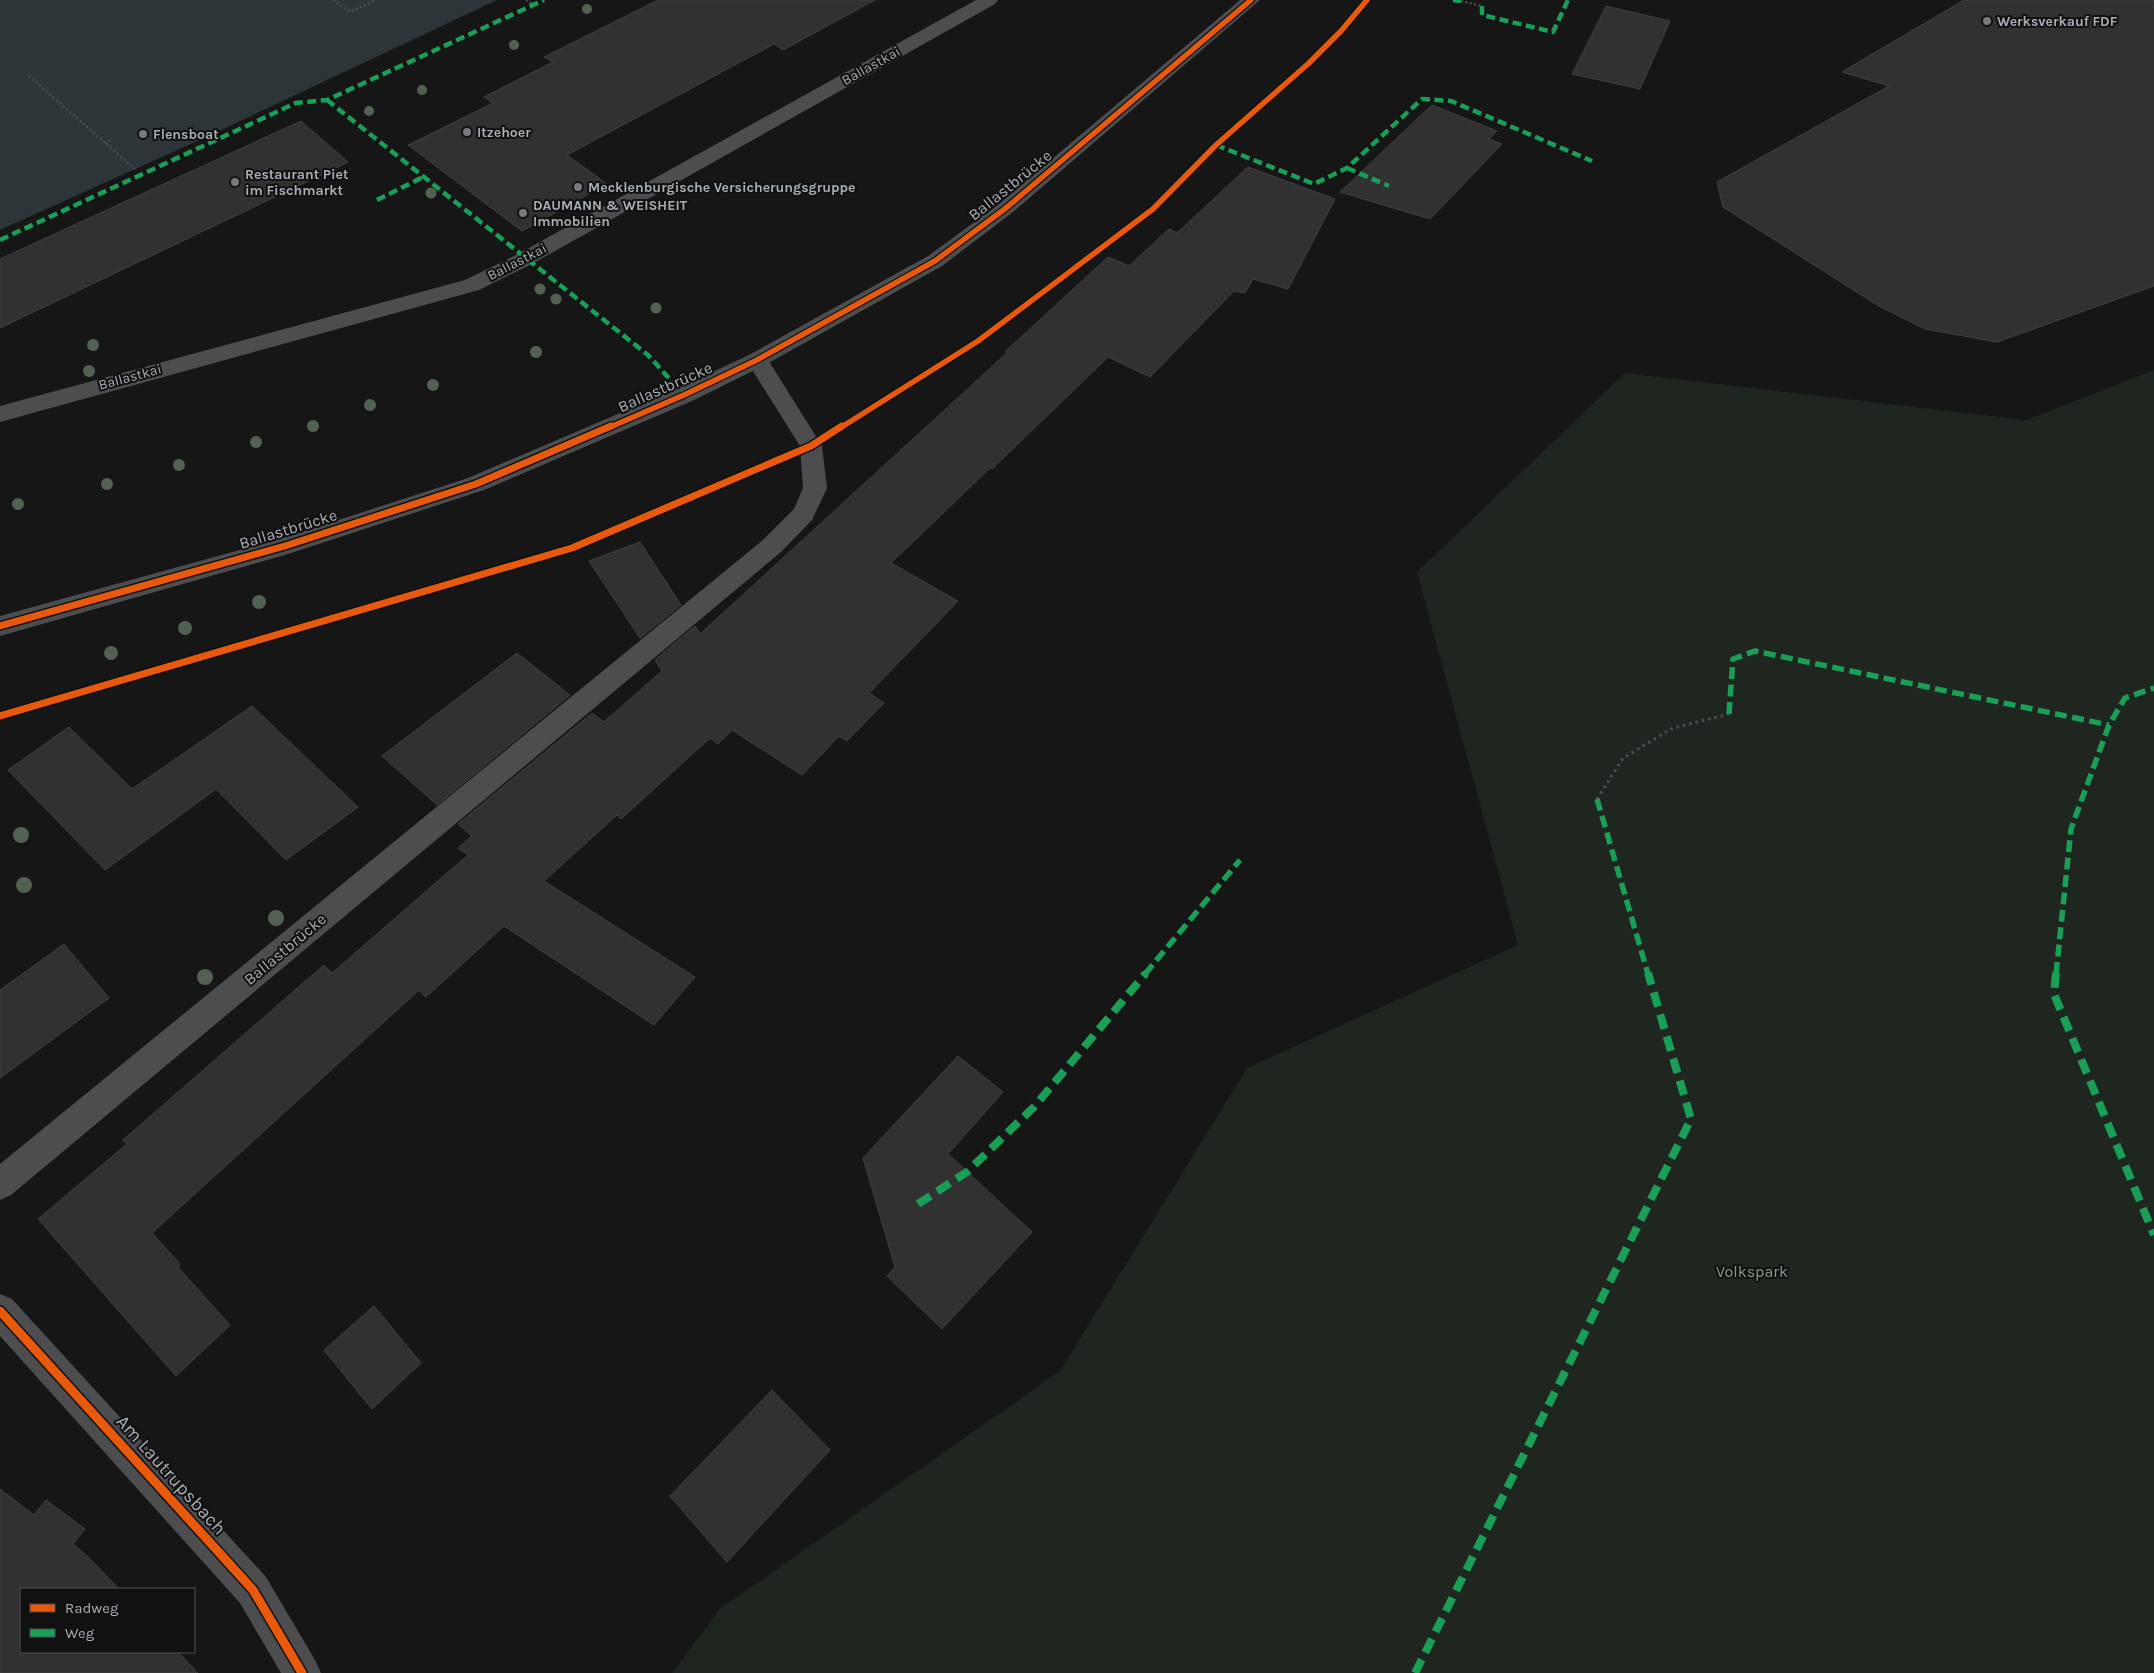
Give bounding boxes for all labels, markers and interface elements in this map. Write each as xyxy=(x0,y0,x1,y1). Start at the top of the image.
place label: Werksverkauf FDF xyxy=(1997,13,2118,30)
marker: Werksverkauf FDF xyxy=(1981,15,1993,27)
street label: Ballastkai xyxy=(839,43,903,89)
place label: Itzehoer xyxy=(477,124,531,141)
place label: Flensboat xyxy=(153,126,219,143)
marker: Itzehoer xyxy=(461,126,473,138)
marker: Flensboat xyxy=(137,128,149,140)
street label: Ballastbrücke xyxy=(965,146,1055,224)
place label: Restaurant Piet im Fischmarkt xyxy=(245,166,349,199)
marker: Restaurant Piet im Fischmarkt xyxy=(229,176,241,188)
place label: Mecklenburgische Versicherungsgruppe xyxy=(588,179,856,196)
marker: Mecklenburgische Versicherungsgruppe xyxy=(572,181,584,193)
place label: DAUMANN & WEISHEIT Immobilien xyxy=(533,197,688,230)
marker: DAUMANN & WEISHEIT Immobilien xyxy=(517,207,529,219)
street label: Ballastkai xyxy=(484,240,550,284)
street label: Ballastbrücke xyxy=(615,358,715,416)
street label: Ballastkai xyxy=(97,360,163,394)
street label: Ballastbrücke xyxy=(237,505,339,553)
street label: Ballastbrücke xyxy=(240,909,330,989)
park label: Volkspark xyxy=(1716,1262,1788,1281)
street label: Am Lautrupsbach xyxy=(111,1411,231,1539)
legend xyxy=(20,1588,195,1653)
text: Radweg xyxy=(65,1599,119,1617)
text: Weg xyxy=(65,1624,95,1642)

